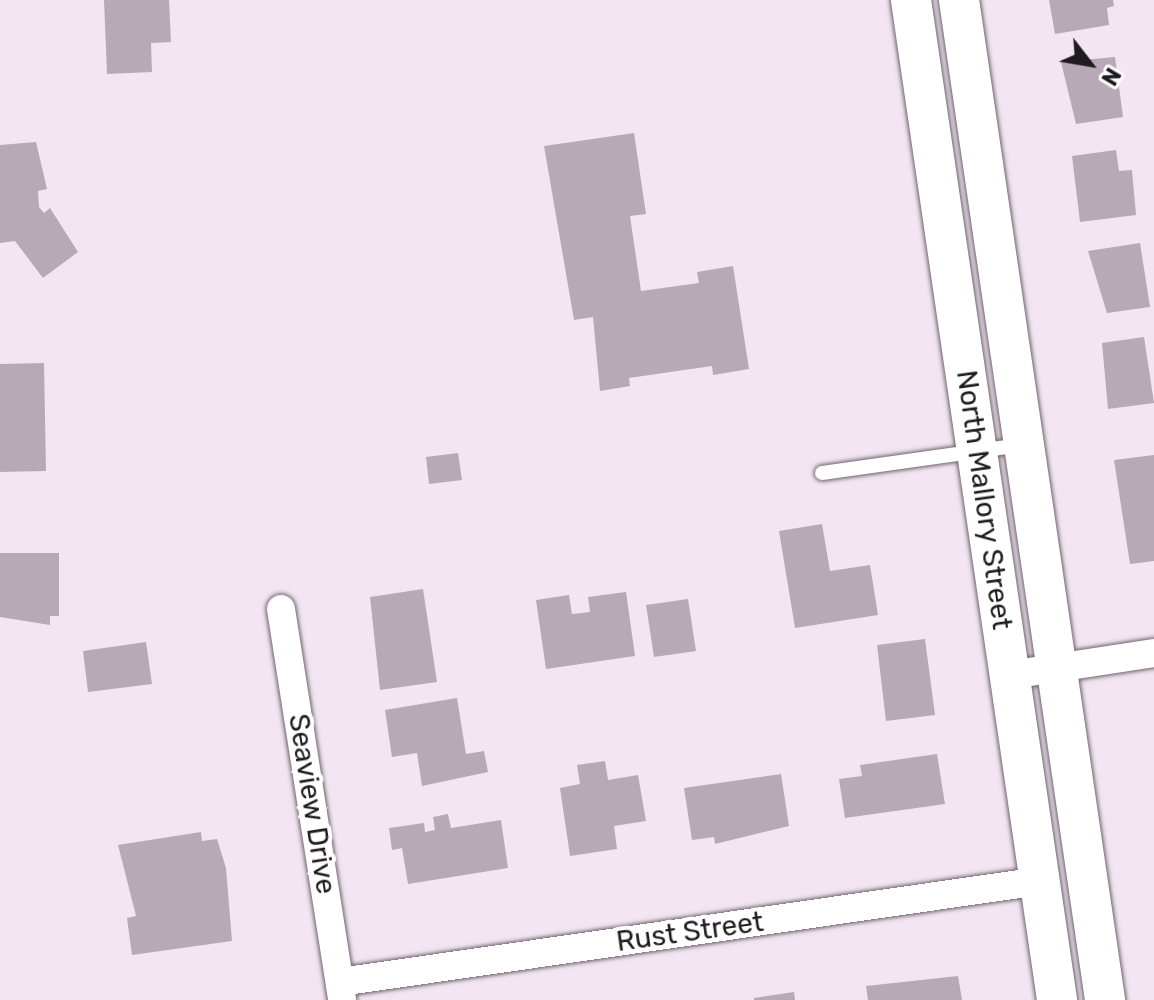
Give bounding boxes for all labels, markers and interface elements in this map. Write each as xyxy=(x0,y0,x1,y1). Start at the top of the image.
north arrow xyxy=(1050,24,1130,104)
text: N xyxy=(1095,63,1127,90)
street label: North Mallory Street xyxy=(949,368,1019,632)
street label: Seaview Drive xyxy=(281,711,343,897)
street label: Rust Street xyxy=(614,905,766,959)

